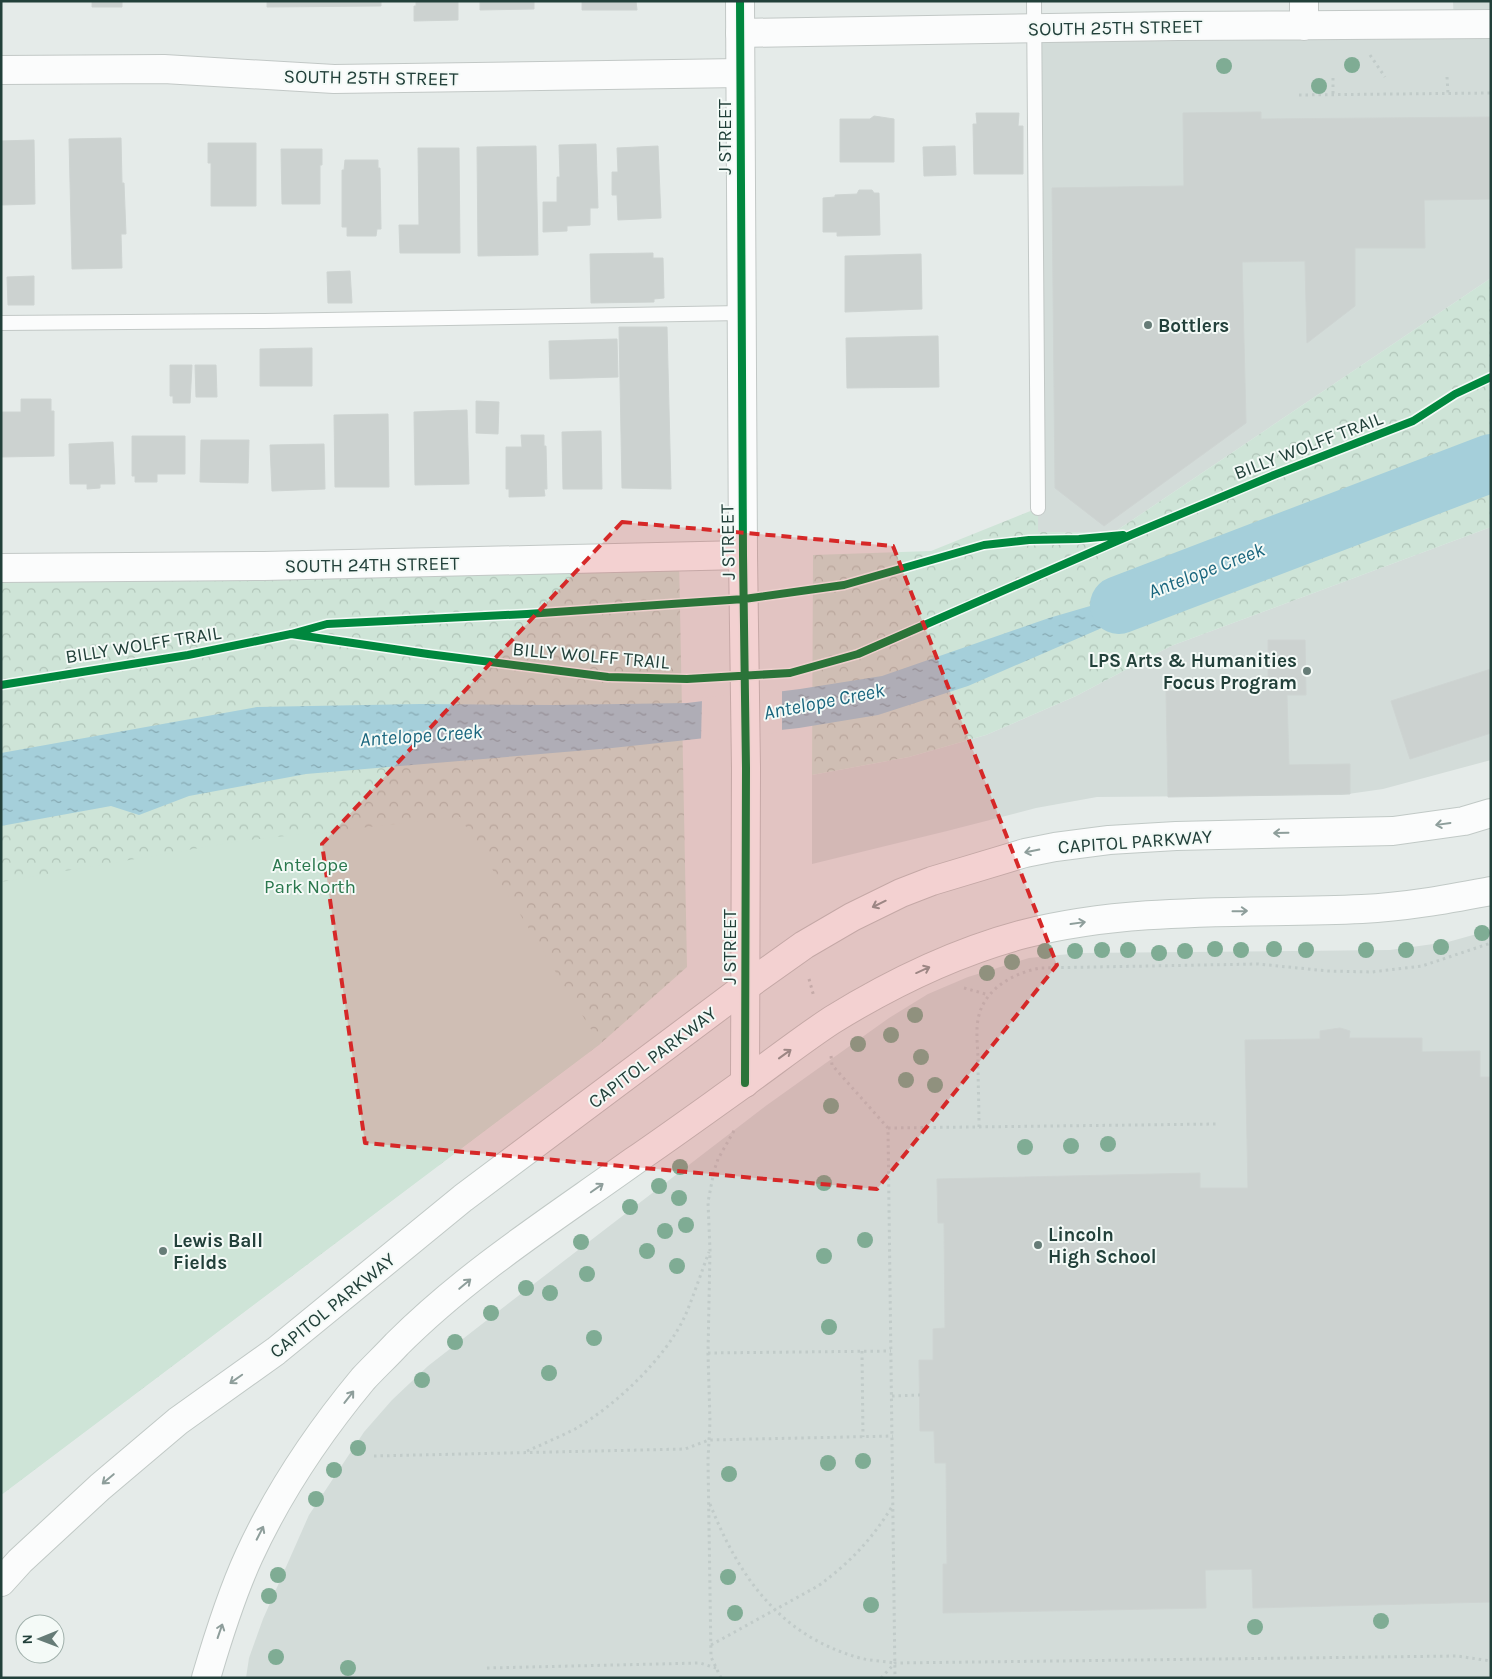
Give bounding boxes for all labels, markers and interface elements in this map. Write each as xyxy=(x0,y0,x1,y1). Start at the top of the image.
street label: SOUTH 25TH STREET xyxy=(1027,15,1203,41)
street label: SOUTH 25TH STREET xyxy=(283,65,459,91)
street label: J STREET xyxy=(714,99,736,175)
place label: Bottlers xyxy=(1158,315,1229,337)
marker: Bottlers xyxy=(1142,319,1154,331)
street label: BILLY WOLFF TRAIL xyxy=(1231,407,1386,484)
street label: J STREET xyxy=(716,503,740,580)
water label: Antelope Creek xyxy=(1145,537,1268,603)
street label: SOUTH 24TH STREET xyxy=(284,552,460,578)
street label: BILLY WOLFF TRAIL xyxy=(64,622,223,668)
street label: BILLY WOLFF TRAIL xyxy=(512,638,670,674)
place label: LPS Arts & Humanities Focus Program xyxy=(1089,650,1297,694)
marker: LPS Arts & Humanities Focus Program xyxy=(1301,665,1313,677)
water label: Antelope Creek xyxy=(762,678,887,725)
water label: Antelope Creek xyxy=(359,720,484,751)
one-way arrow xyxy=(1435,819,1451,829)
street label: CAPITOL PARKWAY xyxy=(1057,826,1214,858)
one-way arrow xyxy=(1273,829,1289,838)
one-way arrow xyxy=(1025,847,1041,857)
park label: Antelope Park North xyxy=(264,854,356,898)
one-way arrow xyxy=(872,900,887,909)
one-way arrow xyxy=(1232,907,1248,916)
street label: J STREET xyxy=(719,909,741,985)
one-way arrow xyxy=(1070,918,1086,928)
one-way arrow xyxy=(915,965,930,975)
street label: CAPITOL PARKWAY xyxy=(584,1002,721,1113)
one-way arrow xyxy=(778,1049,792,1059)
one-way arrow xyxy=(589,1183,603,1193)
place label: Lincoln High School xyxy=(1048,1224,1157,1268)
place label: Lewis Ball Fields xyxy=(173,1230,263,1274)
marker: Lincoln High School xyxy=(1032,1239,1044,1251)
marker: Lewis Ball Fields xyxy=(157,1245,169,1257)
street label: CAPITOL PARKWAY xyxy=(266,1248,400,1363)
one-way arrow xyxy=(459,1278,472,1289)
one-way arrow xyxy=(229,1374,243,1384)
one-way arrow xyxy=(344,1391,355,1404)
one-way arrow xyxy=(102,1474,115,1485)
one-way arrow xyxy=(256,1525,266,1540)
north arrow xyxy=(15,1614,65,1664)
one-way arrow xyxy=(216,1624,225,1639)
text: N xyxy=(19,1634,36,1644)

